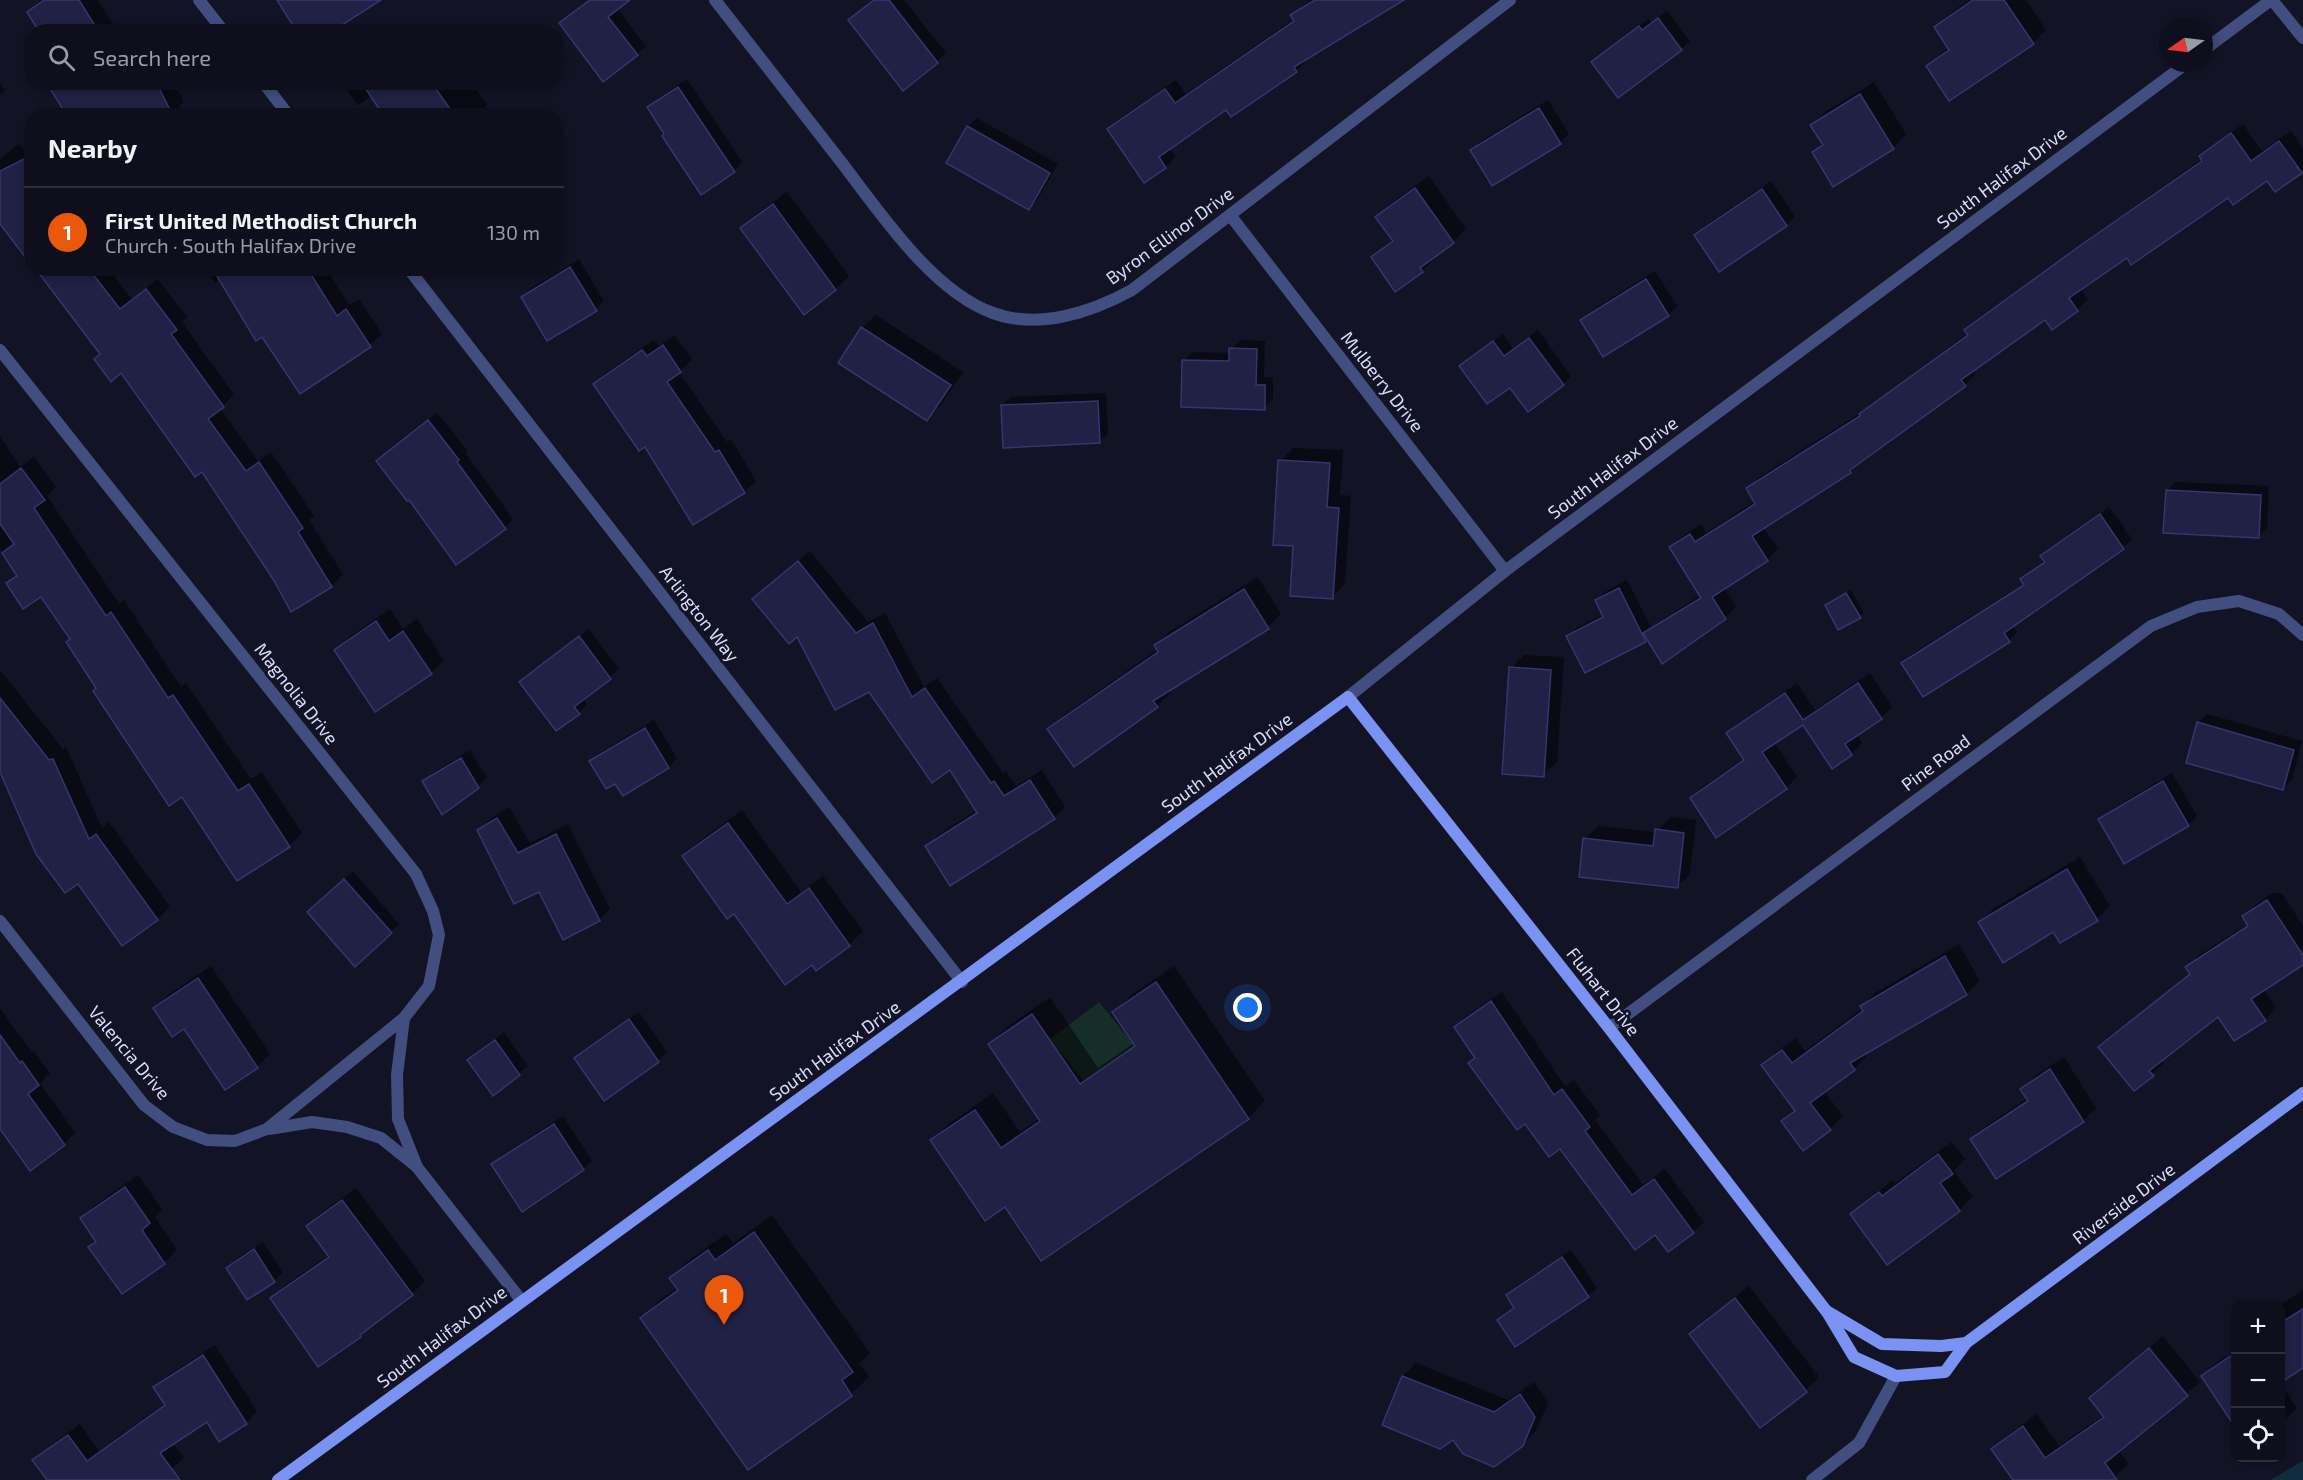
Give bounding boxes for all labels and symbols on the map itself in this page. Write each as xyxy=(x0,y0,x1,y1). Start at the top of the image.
north arrow xyxy=(2159,18,2213,72)
street label: South Halifax Drive xyxy=(1932,121,2071,233)
street label: Byron Ellinor Drive xyxy=(1102,182,1237,289)
street label: Mulberry Drive xyxy=(1337,327,1429,436)
street label: South Halifax Drive xyxy=(1543,411,1682,523)
street label: Arlington Way xyxy=(655,561,745,666)
street label: Magnolia Drive xyxy=(250,638,343,749)
street label: South Halifax Drive xyxy=(1157,707,1296,817)
street label: Pine Road xyxy=(1897,729,1974,795)
street label: Fluhart Drive xyxy=(1562,943,1645,1040)
your location xyxy=(1233,993,1262,1022)
street label: South Halifax Drive xyxy=(765,995,904,1105)
street label: Valencia Drive xyxy=(84,1001,175,1104)
street label: Riverside Drive xyxy=(2068,1158,2179,1249)
pin: 1 xyxy=(704,1276,744,1325)
street label: South Halifax Drive xyxy=(372,1280,511,1392)

